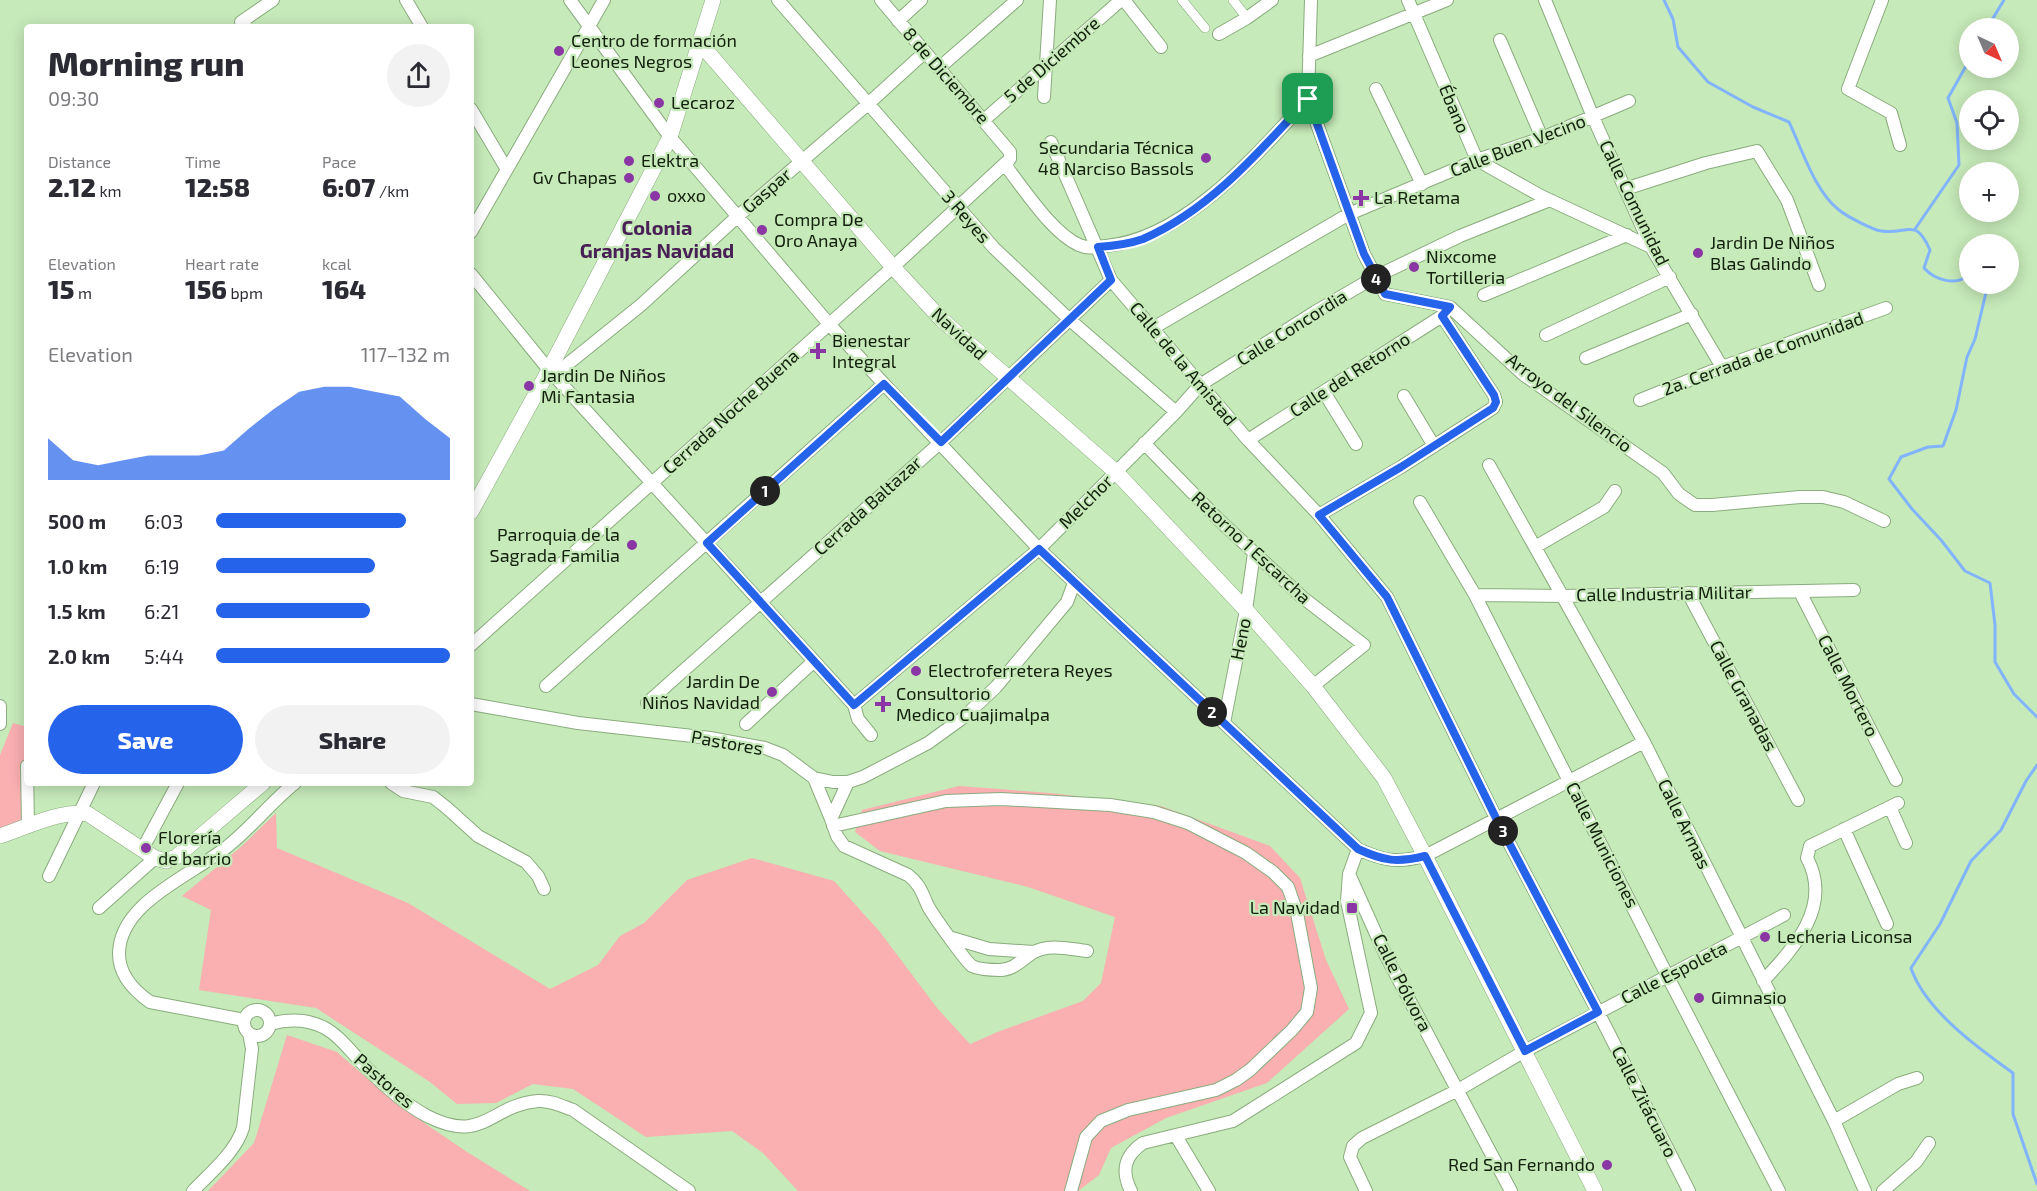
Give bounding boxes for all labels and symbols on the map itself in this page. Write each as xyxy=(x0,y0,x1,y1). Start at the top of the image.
street label: 5 de Diciembre xyxy=(999,12,1104,107)
north arrow xyxy=(1959,18,2019,78)
street label: 8 de Diciembre xyxy=(899,22,995,128)
place label: Centro de formación Leones Negros xyxy=(571,29,737,72)
marker: Centro de formación Leones Negros xyxy=(552,44,566,58)
pin xyxy=(1282,73,1333,124)
street label: Ébano xyxy=(1435,81,1475,136)
place label: Lecaroz xyxy=(671,91,735,113)
marker: Lecaroz xyxy=(652,96,666,110)
street label: Calle Buen Vecino xyxy=(1447,109,1589,181)
place label: Secundaria Técnica 48 Narciso Bassols xyxy=(1038,136,1194,179)
street label: Calle Comunidad xyxy=(1595,136,1675,269)
place label: Elektra xyxy=(641,149,699,171)
marker: Secundaria Técnica 48 Narciso Bassols xyxy=(1199,151,1213,165)
marker: Elektra xyxy=(622,154,636,168)
street label: Gaspar xyxy=(737,163,795,218)
place label: Gv Chapas xyxy=(532,166,617,188)
marker: Gv Chapas xyxy=(622,171,636,185)
place label: oxxo xyxy=(667,184,706,206)
street label: 3 Reyes xyxy=(938,185,996,247)
place label: La Retama xyxy=(1374,186,1460,208)
marker: oxxo xyxy=(648,189,662,203)
marker: La Retama xyxy=(1352,189,1370,207)
place label: Compra De Oro Anaya xyxy=(774,208,863,251)
district label: Colonia Granjas Navidad xyxy=(580,215,734,262)
marker: Compra De Oro Anaya xyxy=(755,223,769,237)
place label: Jardin De Niños Blas Galindo xyxy=(1710,231,1835,274)
place label: Nixcome Tortilleria xyxy=(1426,245,1505,288)
marker: Jardin De Niños Blas Galindo xyxy=(1691,246,1705,260)
marker: Nixcome Tortilleria xyxy=(1407,260,1421,274)
pin: 4 xyxy=(1361,264,1391,294)
street label: Calle Concordia xyxy=(1232,284,1351,370)
street label: Calle de la Amistad xyxy=(1126,297,1242,430)
street label: Navidad xyxy=(928,302,992,364)
street label: 2a. Cerrada de Comunidad xyxy=(1659,306,1866,400)
street label: Calle del Retorno xyxy=(1285,327,1414,421)
place label: Bienestar Integral xyxy=(832,329,911,372)
marker: Bienestar Integral xyxy=(809,342,827,360)
street label: Cerrada Noche Buena xyxy=(658,344,803,478)
street label: Arroyo del Silencio xyxy=(1502,348,1637,457)
place label: Jardin De Niños Mi Fantasia xyxy=(541,364,666,407)
marker: Jardin De Niños Mi Fantasia xyxy=(522,379,536,393)
street label: Cerrada Baltazar xyxy=(809,451,926,560)
street label: Melchor xyxy=(1054,470,1117,533)
pin: 1 xyxy=(750,476,780,506)
street label: Retorno 1 Escarcha xyxy=(1188,486,1316,608)
place label: Parroquia de la Sagrada Familia xyxy=(490,523,620,566)
marker: Parroquia de la Sagrada Familia xyxy=(625,538,639,552)
street label: Calle Industria Militar xyxy=(1576,580,1752,606)
street label: Heno xyxy=(1225,616,1255,662)
street label: Calle Mortero xyxy=(1814,631,1884,740)
street label: Calle Granadas xyxy=(1705,636,1782,755)
place label: Electroferretera Reyes xyxy=(928,659,1113,681)
marker: Electroferretera Reyes xyxy=(909,664,923,678)
place label: Jardin De Niños Navidad xyxy=(642,670,760,713)
place label: Consultorio Medico Cuajimalpa xyxy=(896,682,1050,725)
marker: Jardin De Niños Navidad xyxy=(765,685,779,699)
marker: Consultorio Medico Cuajimalpa xyxy=(874,695,892,713)
pin: 2 xyxy=(1197,697,1227,727)
street label: Pastores xyxy=(690,725,765,759)
street label: Calle Armas xyxy=(1654,775,1716,872)
street label: Calle Municiones xyxy=(1562,778,1644,911)
pin: 3 xyxy=(1488,816,1518,846)
place label: Florería de barrio xyxy=(158,826,231,869)
marker: Florería de barrio xyxy=(139,841,153,855)
place label: La Navidad xyxy=(1250,896,1340,918)
marker: La Navidad xyxy=(1345,901,1359,915)
place label: Lecheria Liconsa xyxy=(1777,925,1912,947)
street label: Calle Pólvora xyxy=(1369,930,1437,1035)
marker: Lecheria Liconsa xyxy=(1758,930,1772,944)
street label: Calle Espoleta xyxy=(1617,936,1730,1008)
place label: Gimnasio xyxy=(1711,986,1787,1008)
marker: Gimnasio xyxy=(1692,991,1706,1005)
street label: Calle Zitácuaro xyxy=(1607,1042,1682,1161)
street label: Pastores xyxy=(350,1048,419,1112)
place label: Red San Fernando xyxy=(1448,1153,1595,1175)
marker: Red San Fernando xyxy=(1600,1158,1614,1172)

